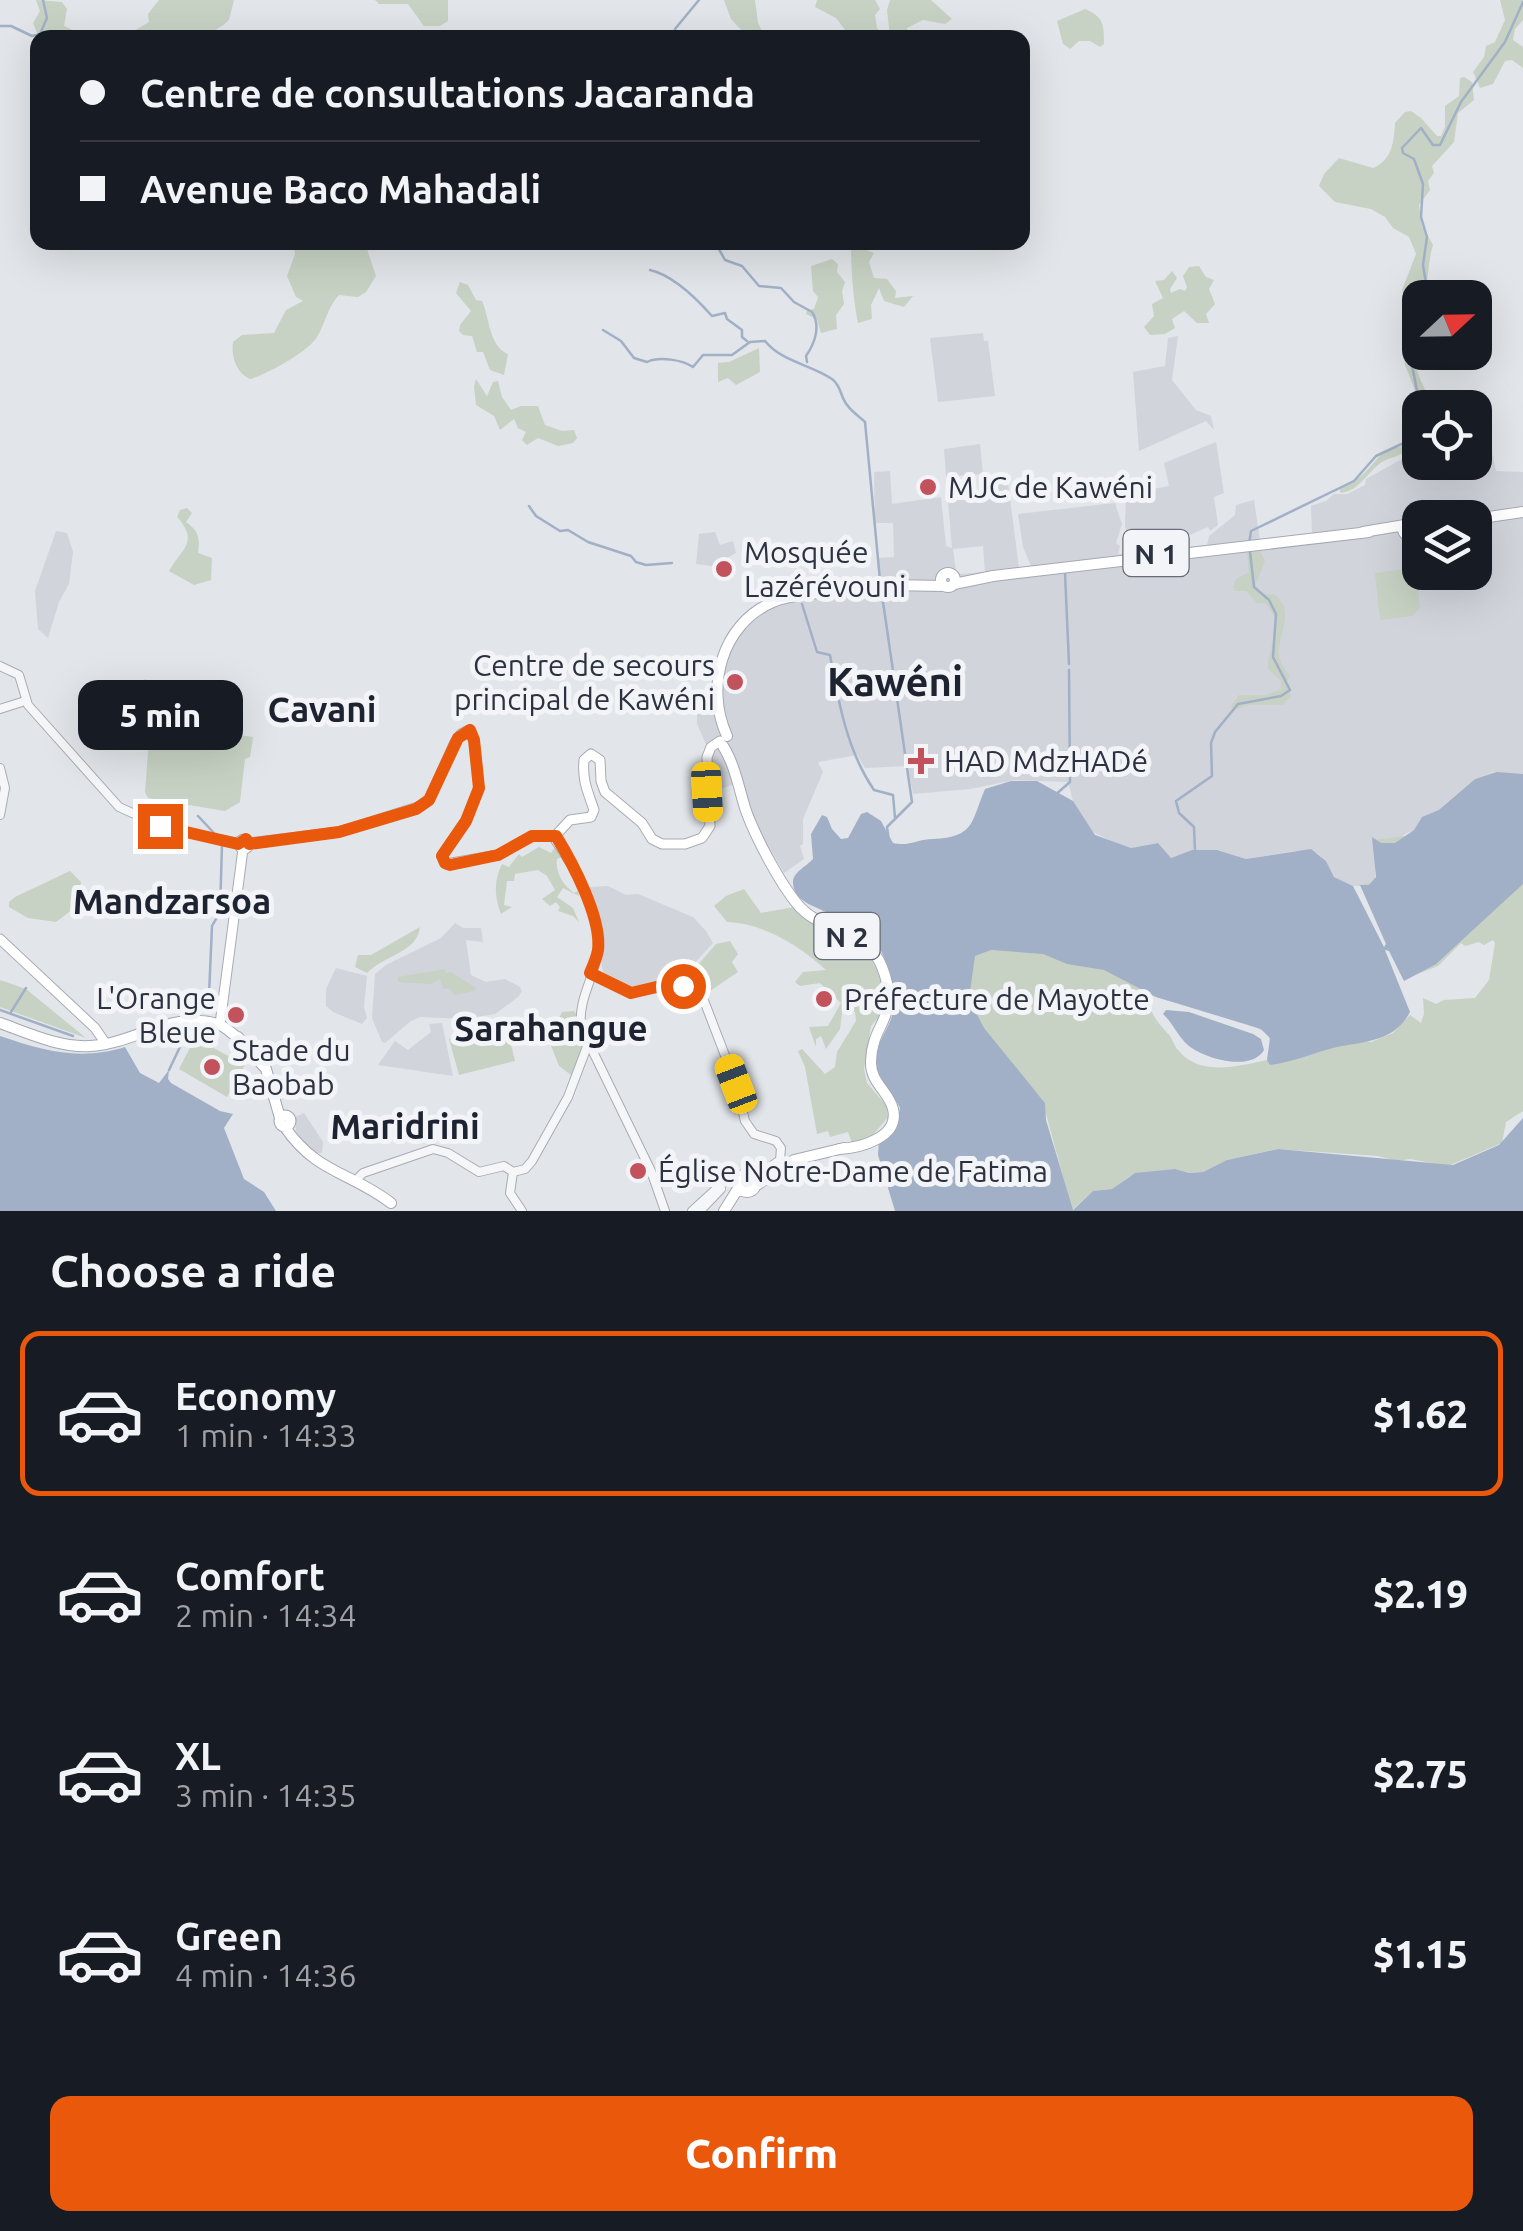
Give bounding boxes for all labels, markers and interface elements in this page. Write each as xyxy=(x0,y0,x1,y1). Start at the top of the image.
text: Centre de consultations Jacaranda xyxy=(140,72,755,114)
text: Avenue Baco Mahadali xyxy=(140,168,541,210)
north arrow xyxy=(1402,280,1492,370)
map controls xyxy=(1402,280,1492,590)
button: locate xyxy=(1402,390,1492,480)
place label: MJC de Kawéni xyxy=(948,470,1153,504)
marker: MJC de Kawéni xyxy=(917,476,939,498)
button: layers xyxy=(1402,500,1492,590)
road number: N 1 xyxy=(1124,530,1188,576)
place label: Mosquée Lazérévouni xyxy=(744,535,906,603)
marker: Mosquée Lazérévouni xyxy=(713,558,735,580)
place label: Centre de secours principal de Kawéni xyxy=(454,648,715,716)
district label: Kawéni xyxy=(827,659,963,704)
marker: Centre de secours principal de Kawéni xyxy=(724,671,746,693)
callout: 5 min xyxy=(78,681,242,751)
district label: Cavani xyxy=(268,689,376,729)
text: 5 min xyxy=(120,697,201,733)
place label: HAD MdzHADé xyxy=(944,744,1148,778)
marker: HAD MdzHADé xyxy=(908,748,934,774)
car xyxy=(690,761,724,823)
route end xyxy=(138,804,183,849)
district label: Mandzarsoa xyxy=(73,881,271,921)
road number: N 2 xyxy=(814,913,880,959)
route start xyxy=(661,964,706,1009)
place label: L'Orange Bleue xyxy=(96,981,216,1049)
place label: Préfecture de Mayotte xyxy=(844,982,1150,1016)
marker: Préfecture de Mayotte xyxy=(813,988,835,1010)
marker: L'Orange Bleue xyxy=(225,1004,247,1026)
district label: Sarahangue xyxy=(454,1008,648,1048)
place label: Stade du Baobab xyxy=(232,1033,351,1101)
car xyxy=(711,1051,761,1117)
marker: Stade du Baobab xyxy=(201,1056,223,1078)
district label: Maridrini xyxy=(330,1106,480,1146)
place label: Église Notre-Dame de Fatima xyxy=(658,1153,1048,1188)
marker: Église Notre-Dame de Fatima xyxy=(627,1160,649,1182)
text: Choose a ride xyxy=(50,1245,336,1296)
icon: car xyxy=(55,1369,145,1459)
text: Economy xyxy=(175,1375,336,1417)
text: $1.62 xyxy=(1373,1393,1468,1435)
text: 1 min · 14:33 xyxy=(175,1417,357,1453)
icon: car xyxy=(55,1549,145,1639)
text: Comfort xyxy=(175,1555,325,1597)
text: $2.19 xyxy=(1373,1573,1468,1615)
text: 2 min · 14:34 xyxy=(175,1597,357,1633)
icon: car xyxy=(55,1729,145,1819)
text: XL xyxy=(175,1735,221,1777)
text: $2.75 xyxy=(1373,1753,1468,1795)
text: 3 min · 14:35 xyxy=(175,1777,357,1813)
icon: car xyxy=(55,1909,145,1999)
text: Green xyxy=(175,1915,283,1957)
text: $1.15 xyxy=(1373,1933,1468,1975)
text: 4 min · 14:36 xyxy=(175,1957,357,1993)
button: Confirm xyxy=(50,2096,1473,2211)

